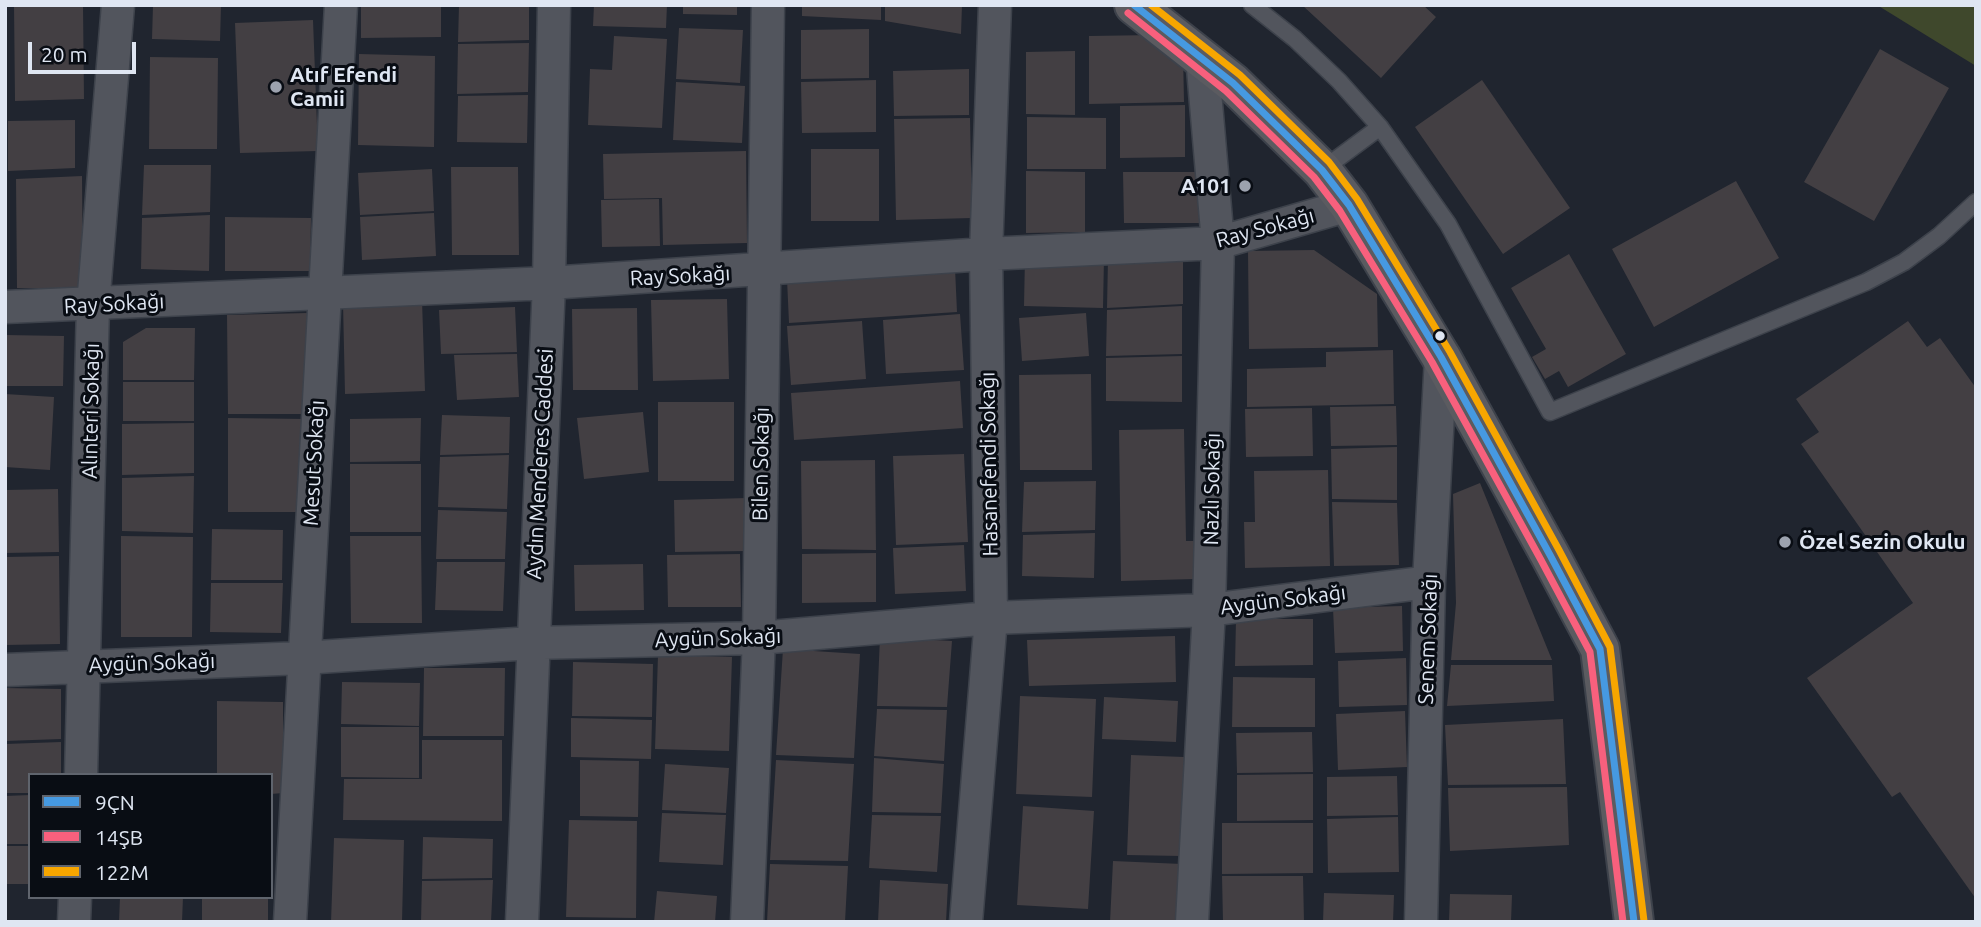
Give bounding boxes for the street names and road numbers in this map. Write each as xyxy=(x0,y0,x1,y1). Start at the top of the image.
street label: Ray Sokağı xyxy=(1213,203,1317,253)
street label: Ray Sokağı xyxy=(629,261,731,291)
street label: Ray Sokağı xyxy=(63,289,165,319)
street label: Alınteri Sokağı xyxy=(77,343,105,479)
street label: Aydın Menderes Caddesi xyxy=(521,348,559,580)
street label: Hasanefendi Sokağı xyxy=(975,372,1003,556)
street label: Mesut Sokağı xyxy=(298,400,330,526)
street label: Bilen Sokağı xyxy=(747,407,775,521)
street label: Nazlı Sokağı xyxy=(1198,432,1226,546)
street label: Senem Sokağı xyxy=(1413,573,1443,705)
street label: Aygün Sokağı xyxy=(1219,580,1347,620)
street label: Aygün Sokağı xyxy=(654,623,782,653)
street label: Aygün Sokağı xyxy=(88,648,216,678)

